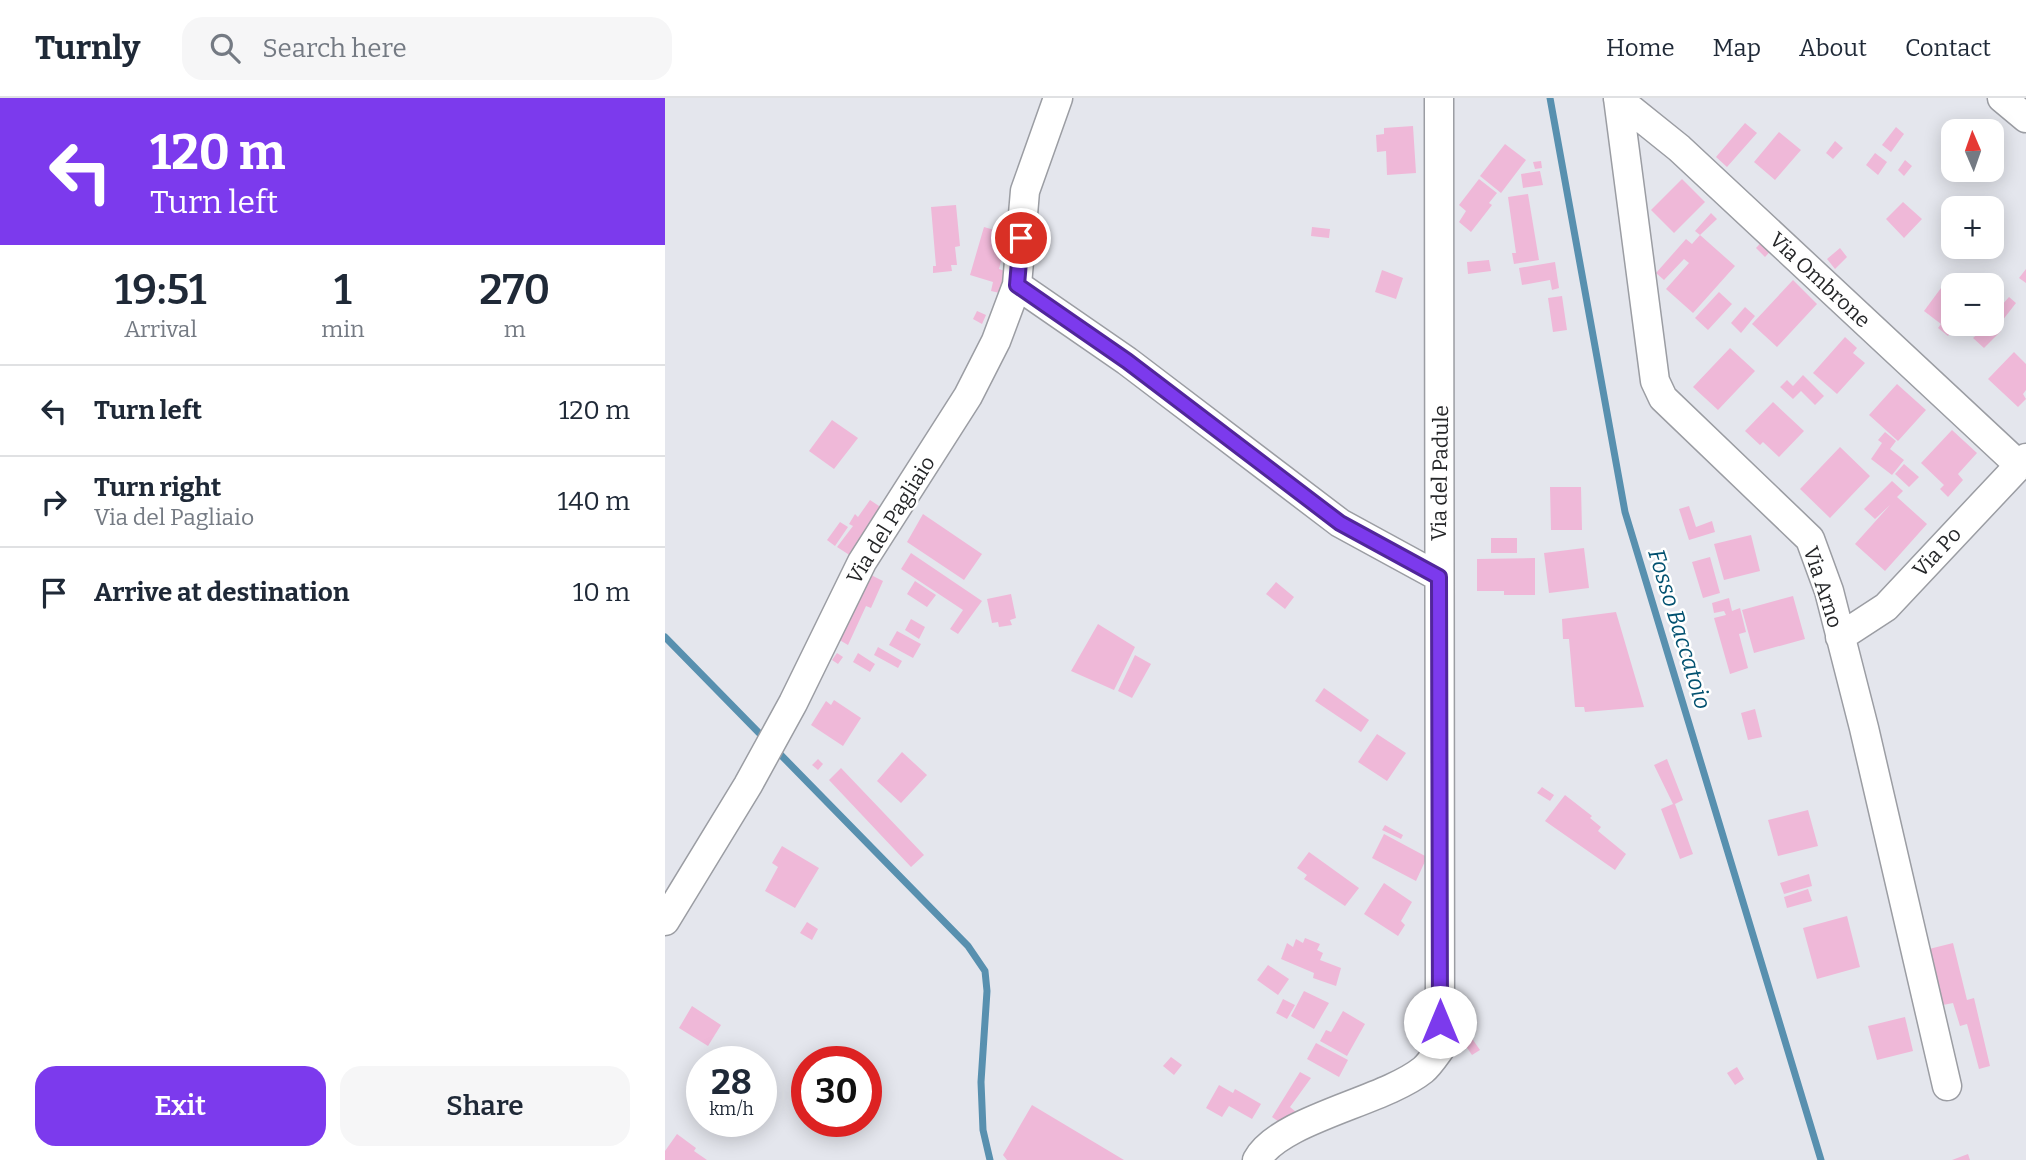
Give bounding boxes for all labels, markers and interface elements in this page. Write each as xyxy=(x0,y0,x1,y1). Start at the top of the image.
search box xyxy=(182,17,672,80)
text: Turnly xyxy=(35,28,140,68)
icon: search xyxy=(206,29,244,67)
text: Search here xyxy=(262,33,407,64)
text: Home xyxy=(1606,34,1675,62)
text: Map xyxy=(1713,34,1761,62)
text: About xyxy=(1799,34,1867,62)
text: Contact xyxy=(1905,34,1991,62)
north arrow xyxy=(1941,119,2004,182)
map controls xyxy=(1941,119,2004,336)
text: 120 m xyxy=(150,123,285,182)
icon: left xyxy=(35,126,126,217)
text: Turn left xyxy=(150,183,278,221)
button: + xyxy=(1941,196,2004,259)
pin xyxy=(991,208,1051,268)
icon: arrive xyxy=(1002,219,1040,257)
street label: Via Ombrone xyxy=(1764,227,1876,333)
text: 19:51 xyxy=(115,265,207,315)
text: 1 xyxy=(334,265,352,315)
text: 270 xyxy=(479,265,550,315)
button: − xyxy=(1941,273,2004,336)
text: Arrival xyxy=(124,315,197,343)
text: min xyxy=(321,315,365,343)
text: m xyxy=(504,315,526,343)
icon: left xyxy=(35,392,73,430)
text: Turn left xyxy=(94,395,202,426)
text: 120 m xyxy=(559,395,630,426)
street label: Via del Padule xyxy=(1426,405,1454,541)
street label: Via del Pagliaio xyxy=(841,451,941,589)
text: Turn right xyxy=(94,472,221,503)
icon: right xyxy=(35,483,73,521)
text: 140 m xyxy=(558,486,630,517)
text: Via del Pagliaio xyxy=(94,503,254,531)
street label: Via Po xyxy=(1907,521,1967,583)
street label: Via Arno xyxy=(1798,543,1848,631)
water label: Fosso Baccatoio xyxy=(1642,546,1718,712)
icon: arrive xyxy=(35,574,73,612)
text: Arrive at destination xyxy=(94,577,349,608)
text: 10 m xyxy=(573,577,630,608)
position arrow xyxy=(1403,985,1477,1059)
speed limit sign: 30 xyxy=(791,1046,882,1137)
text: 28 xyxy=(711,1061,752,1103)
button: Exit xyxy=(35,1066,326,1146)
button: Share xyxy=(340,1066,630,1146)
text: km/h xyxy=(709,1098,754,1120)

